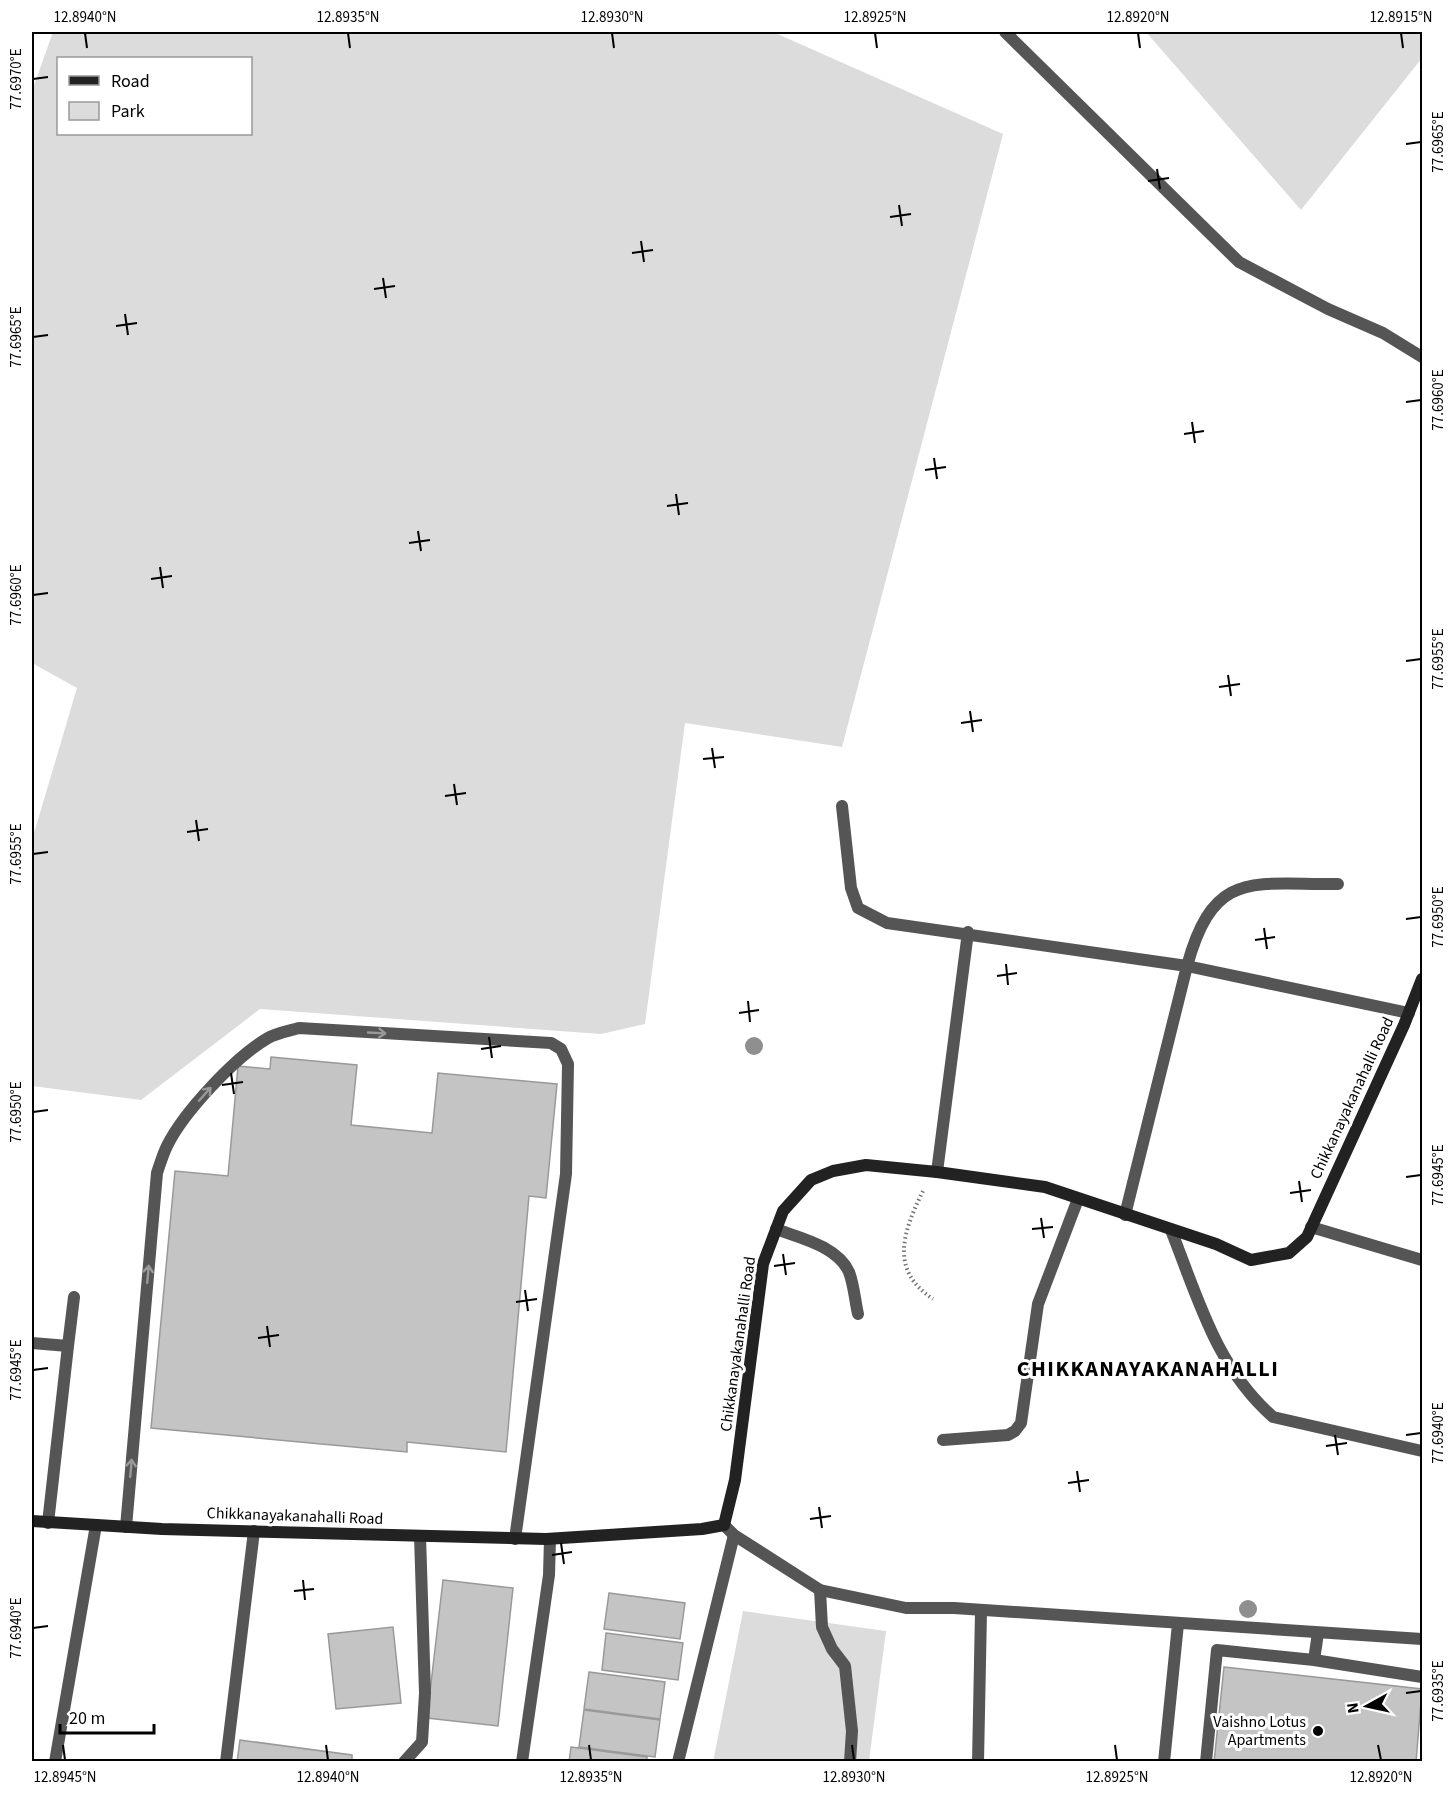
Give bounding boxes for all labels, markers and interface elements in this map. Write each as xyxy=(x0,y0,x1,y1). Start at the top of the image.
text: 12.8940°N xyxy=(53,7,117,28)
text: 12.8935°N xyxy=(316,7,380,28)
text: 12.8930°N xyxy=(580,7,644,28)
text: 12.8925°N xyxy=(843,7,907,28)
text: 12.8920°N xyxy=(1106,7,1170,28)
text: 12.8915°N xyxy=(1369,7,1433,28)
text: 77.6970°E xyxy=(6,48,27,110)
legend xyxy=(57,57,252,135)
text: Road xyxy=(111,69,150,94)
text: Park xyxy=(111,99,145,124)
text: 77.6965°E xyxy=(1428,111,1449,173)
text: 77.6965°E xyxy=(6,306,27,368)
text: 77.6960°E xyxy=(1428,369,1449,431)
text: 77.6960°E xyxy=(6,564,27,626)
text: 77.6955°E xyxy=(1428,628,1449,690)
text: 77.6955°E xyxy=(6,823,27,885)
text: 77.6950°E xyxy=(1428,886,1449,948)
street label: Chikkanayakanahalli Road xyxy=(1305,1013,1399,1183)
one-way arrow xyxy=(366,1027,386,1038)
text: 77.6950°E xyxy=(6,1081,27,1143)
one-way arrow xyxy=(198,1087,212,1102)
text: 77.6945°E xyxy=(1428,1144,1449,1206)
street label: Chikkanayakanahalli Road xyxy=(715,1255,761,1433)
one-way arrow xyxy=(143,1265,154,1285)
text: 77.6945°E xyxy=(6,1339,27,1401)
district label: CHIKKANAYAKANAHALLI xyxy=(1017,1353,1279,1385)
text: 77.6940°E xyxy=(1428,1402,1449,1464)
one-way arrow xyxy=(125,1459,136,1479)
street label: Chikkanayakanahalli Road xyxy=(206,1502,384,1530)
text: 77.6940°E xyxy=(6,1597,27,1659)
text: 77.6935°E xyxy=(1428,1660,1449,1722)
north arrow xyxy=(1337,1676,1397,1736)
scale bar xyxy=(60,1697,154,1735)
text: N xyxy=(1342,1701,1365,1715)
text: 20 m xyxy=(69,1706,105,1731)
place label: Vaishno Lotus Apartments xyxy=(1213,1711,1306,1751)
marker: Vaishno Lotus Apartments xyxy=(1311,1724,1325,1738)
text: 12.8945°N xyxy=(33,1767,97,1788)
text: 12.8940°N xyxy=(296,1767,360,1788)
text: 12.8935°N xyxy=(559,1767,623,1788)
text: 12.8930°N xyxy=(822,1767,886,1788)
text: 12.8925°N xyxy=(1085,1767,1149,1788)
text: 12.8920°N xyxy=(1349,1767,1413,1788)

